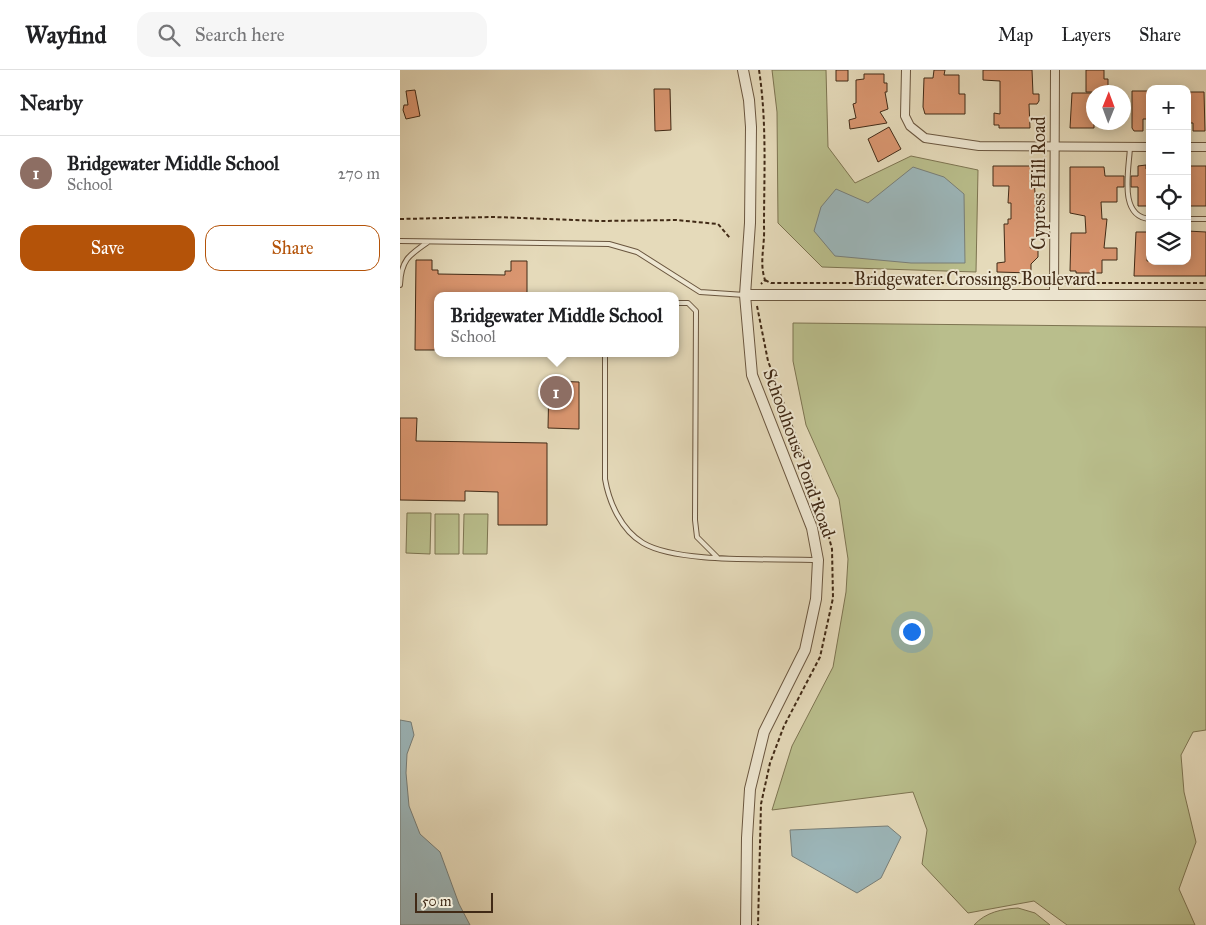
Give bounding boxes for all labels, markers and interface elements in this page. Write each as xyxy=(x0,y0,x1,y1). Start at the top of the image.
search box xyxy=(137,12,487,57)
text: Wayfind xyxy=(25,20,107,50)
icon: search xyxy=(155,21,183,49)
text: Search here xyxy=(195,23,285,46)
text: Map xyxy=(998,24,1033,46)
text: Layers xyxy=(1061,24,1111,46)
text: Share xyxy=(1139,24,1181,46)
north arrow xyxy=(1086,85,1131,130)
map controls xyxy=(1146,85,1191,265)
button: + xyxy=(1146,85,1191,130)
text: Nearby xyxy=(20,90,83,116)
street label: Cypress Hill Road xyxy=(1028,116,1050,250)
button: − xyxy=(1146,130,1191,175)
text: Bridgewater Middle School xyxy=(67,152,279,175)
text: 1 xyxy=(33,164,39,183)
text: 270 m xyxy=(338,164,380,183)
text: School xyxy=(67,175,112,194)
button: locate xyxy=(1146,175,1191,220)
button: layers xyxy=(1146,220,1191,265)
button: Save xyxy=(20,225,195,271)
button: Share xyxy=(205,225,380,271)
street label: Bridgewater Crossings Boulevard xyxy=(854,268,1096,291)
popup xyxy=(434,292,679,357)
text: Bridgewater Middle School xyxy=(450,304,663,327)
text: School xyxy=(450,327,496,346)
street label: Schoolhouse Pond Road xyxy=(758,366,840,540)
pin: 1 xyxy=(540,373,572,411)
your location xyxy=(899,619,925,645)
scale bar xyxy=(415,890,492,913)
text: 50 m xyxy=(422,893,451,910)

